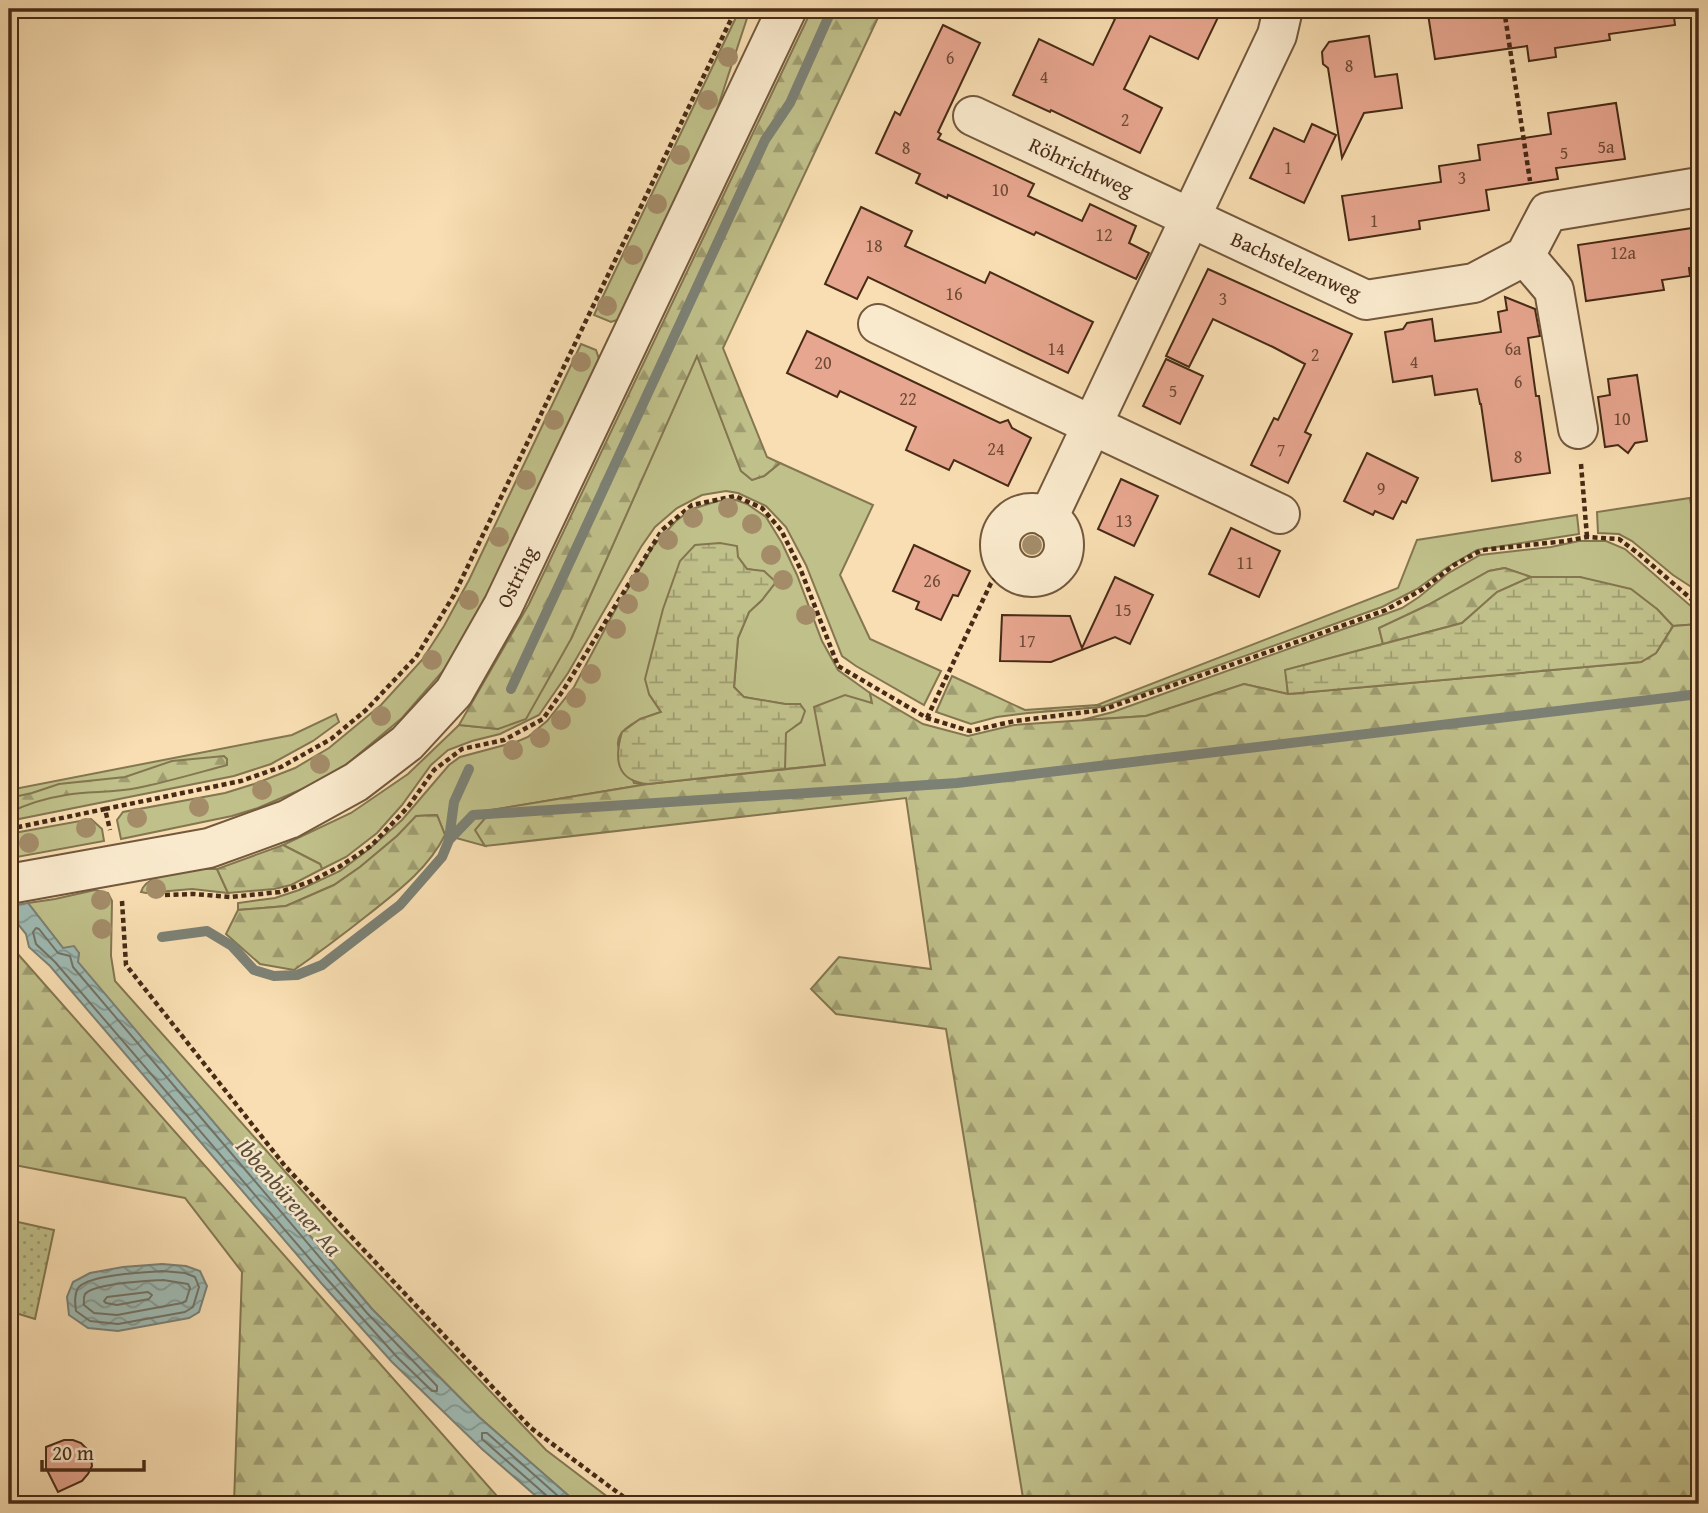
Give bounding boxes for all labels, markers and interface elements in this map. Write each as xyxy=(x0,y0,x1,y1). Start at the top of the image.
house number: 6 xyxy=(946,44,954,71)
house number: 8 xyxy=(1345,52,1353,79)
house number: 4 xyxy=(1040,63,1048,90)
house number: 2 xyxy=(1121,106,1129,133)
street label: Röhrichtweg xyxy=(1024,129,1139,205)
house number: 5a xyxy=(1597,133,1615,160)
house number: 8 xyxy=(902,134,910,161)
house number: 5 xyxy=(1560,139,1568,166)
house number: 1 xyxy=(1284,154,1292,181)
house number: 3 xyxy=(1458,164,1466,191)
house number: 10 xyxy=(991,176,1009,203)
house number: 1 xyxy=(1370,207,1378,234)
house number: 12 xyxy=(1095,221,1113,248)
street label: Bachstelzenweg xyxy=(1226,223,1367,308)
house number: 18 xyxy=(865,232,883,259)
house number: 12a xyxy=(1610,239,1636,266)
house number: 16 xyxy=(945,280,963,307)
house number: 3 xyxy=(1219,285,1227,312)
house number: 14 xyxy=(1047,335,1065,362)
house number: 6a xyxy=(1504,335,1522,362)
house number: 2 xyxy=(1311,341,1319,368)
house number: 4 xyxy=(1410,348,1418,375)
house number: 20 xyxy=(814,349,832,376)
house number: 6 xyxy=(1514,368,1522,395)
house number: 5 xyxy=(1169,377,1177,404)
house number: 22 xyxy=(899,385,917,412)
house number: 10 xyxy=(1613,405,1631,432)
house number: 24 xyxy=(987,435,1005,462)
house number: 7 xyxy=(1277,436,1285,463)
house number: 8 xyxy=(1514,443,1522,470)
house number: 9 xyxy=(1377,475,1385,502)
house number: 13 xyxy=(1115,507,1133,534)
street label: Ostring xyxy=(488,540,545,613)
house number: 11 xyxy=(1236,549,1254,576)
house number: 26 xyxy=(923,567,941,594)
house number: 15 xyxy=(1114,596,1132,623)
house number: 17 xyxy=(1018,627,1036,654)
water label: Ibbenbürener Aa xyxy=(229,1130,350,1263)
scale bar xyxy=(42,1429,144,1473)
text: 20 m xyxy=(52,1437,94,1468)

